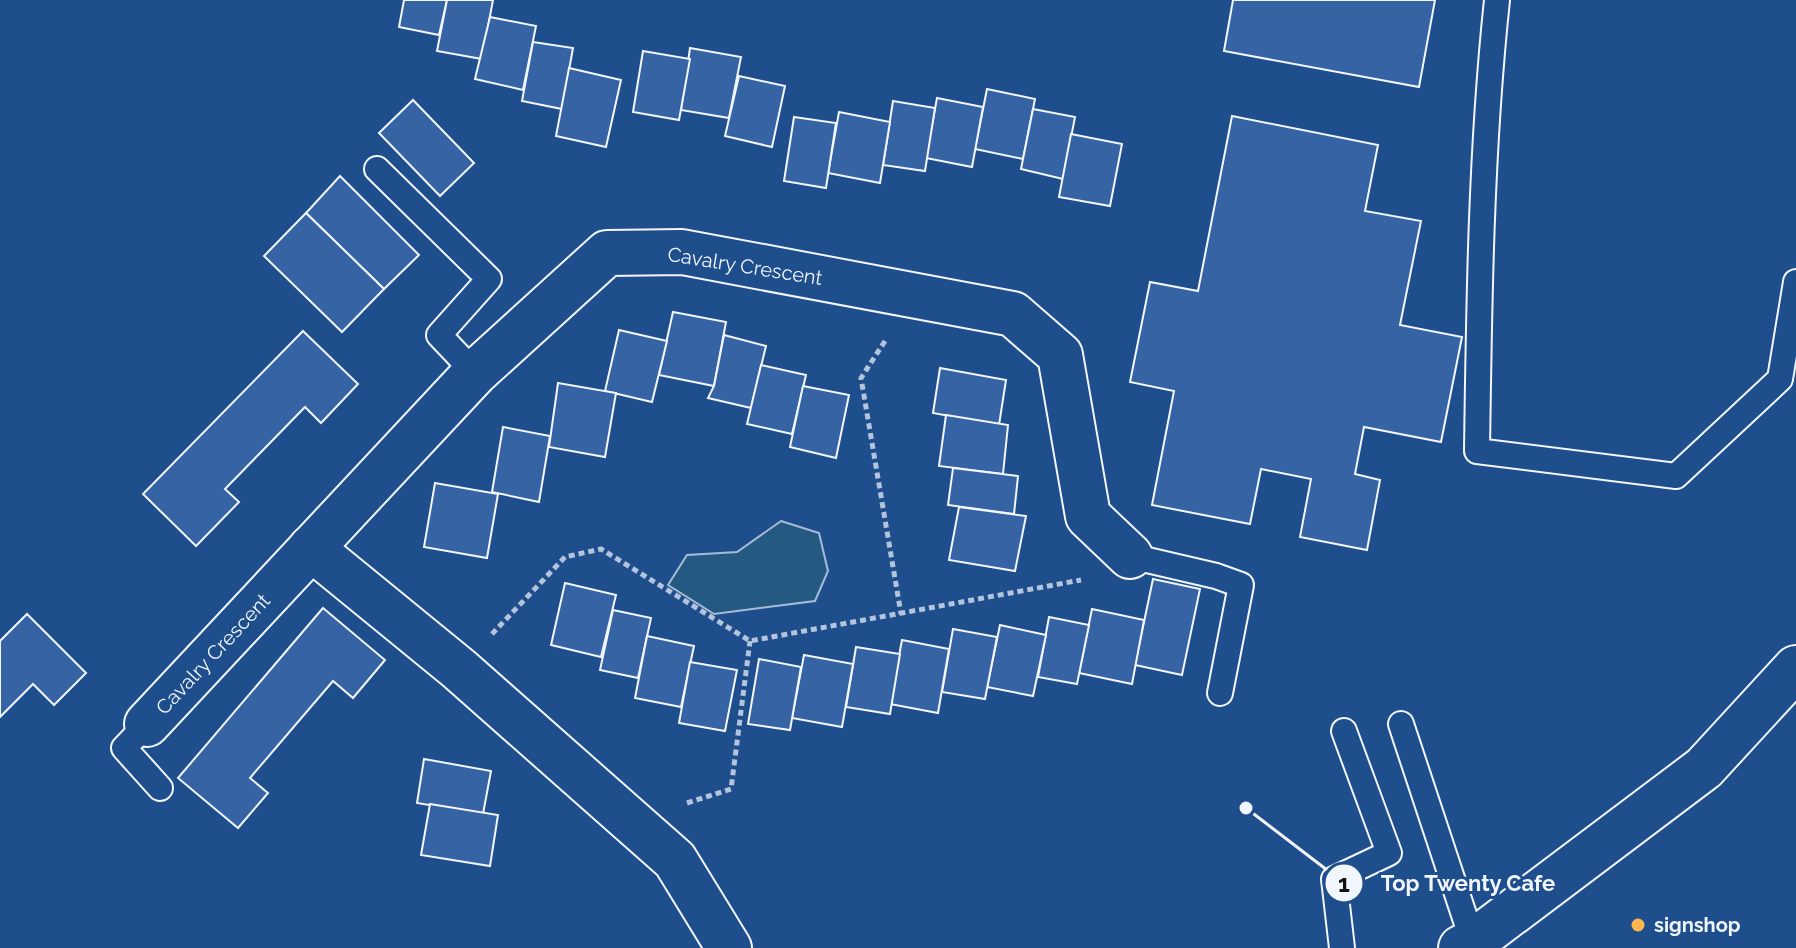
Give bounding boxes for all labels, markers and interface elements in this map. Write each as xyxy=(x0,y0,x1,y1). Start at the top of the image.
street label: Cavalry Crescent xyxy=(666,242,824,290)
street label: Cavalry Crescent xyxy=(151,588,275,719)
callout: Top Twenty Cafe xyxy=(1324,860,1572,906)
text: 1 xyxy=(1338,869,1350,898)
text: Top Twenty Cafe xyxy=(1381,870,1555,896)
place label: signshop xyxy=(1654,913,1741,937)
marker: signshop xyxy=(1629,916,1647,934)

